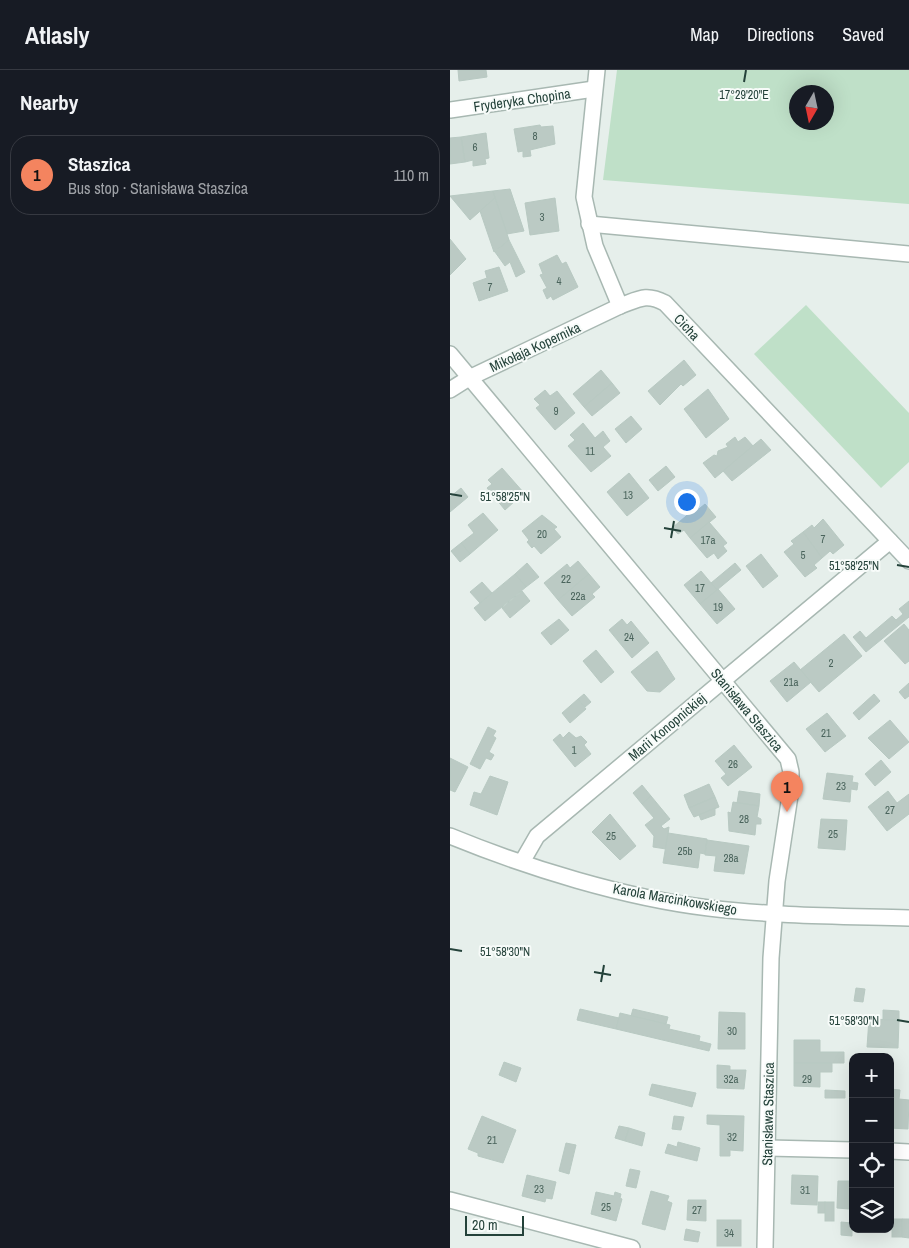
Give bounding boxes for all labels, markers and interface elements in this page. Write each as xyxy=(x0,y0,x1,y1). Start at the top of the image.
text: Atlasly xyxy=(25,19,90,51)
text: Map xyxy=(690,22,719,47)
text: Directions xyxy=(747,22,814,47)
text: Saved xyxy=(842,22,884,47)
street label: Fryderyka Chopina xyxy=(472,84,572,116)
north arrow xyxy=(789,85,834,130)
text: 17°29'20"E xyxy=(719,87,769,103)
text: Nearby xyxy=(20,88,78,117)
house number: 8 xyxy=(532,129,538,143)
house number: 6 xyxy=(472,140,478,154)
text: Staszica xyxy=(68,151,130,177)
text: 1 xyxy=(33,164,41,186)
text: 110 m xyxy=(393,164,429,186)
text: Bus stop · Stanisława Staszica xyxy=(68,177,248,199)
house number: 3 xyxy=(539,210,545,224)
house number: 4 xyxy=(556,274,562,288)
house number: 7 xyxy=(487,280,493,294)
street label: Cicha xyxy=(670,310,704,345)
street label: Mikołaja Kopernika xyxy=(487,318,584,376)
house number: 9 xyxy=(553,404,559,418)
house number: 11 xyxy=(585,444,595,458)
house number: 13 xyxy=(623,488,633,502)
text: 51°58'25"N xyxy=(480,489,530,505)
your location xyxy=(674,489,700,515)
house number: 20 xyxy=(537,527,547,541)
house number: 7 xyxy=(820,532,826,546)
house number: 17a xyxy=(700,533,716,547)
house number: 5 xyxy=(800,548,806,562)
text: 51°58'25"N xyxy=(829,558,879,574)
house number: 22 xyxy=(561,572,571,586)
house number: 17 xyxy=(695,581,705,595)
house number: 22a xyxy=(570,589,586,603)
house number: 19 xyxy=(713,600,723,614)
house number: 24 xyxy=(624,630,634,644)
house number: 2 xyxy=(828,656,834,670)
street label: Stanisława Staszica xyxy=(707,665,788,756)
house number: 21a xyxy=(783,675,799,689)
street label: Marii Konopnickiej xyxy=(625,689,709,765)
house number: 21 xyxy=(821,726,831,740)
house number: 1 xyxy=(571,743,577,757)
house number: 26 xyxy=(728,757,738,771)
pin: 1 xyxy=(771,771,803,812)
house number: 23 xyxy=(836,779,846,793)
house number: 27 xyxy=(885,803,895,817)
house number: 28 xyxy=(739,812,749,826)
house number: 25 xyxy=(828,827,838,841)
house number: 25 xyxy=(606,829,616,843)
house number: 25b xyxy=(677,844,693,858)
house number: 28a xyxy=(723,851,739,865)
street label: Karola Marcinkowskiego xyxy=(612,879,738,919)
text: 51°58'30"N xyxy=(480,944,530,960)
text: 51°58'30"N xyxy=(829,1013,879,1029)
house number: 30 xyxy=(727,1024,737,1038)
map controls xyxy=(849,1053,894,1233)
button: + xyxy=(849,1053,894,1098)
street label: Stanisława Staszica xyxy=(758,1062,778,1166)
house number: 32a xyxy=(723,1072,739,1086)
house number: 29 xyxy=(802,1072,812,1086)
button: − xyxy=(849,1098,894,1143)
house number: 32 xyxy=(727,1130,737,1144)
house number: 21 xyxy=(487,1133,497,1147)
button: locate xyxy=(849,1143,894,1188)
house number: 23 xyxy=(534,1182,544,1196)
house number: 31 xyxy=(800,1183,810,1197)
button: layers xyxy=(849,1188,894,1233)
house number: 25 xyxy=(601,1200,611,1214)
house number: 27 xyxy=(692,1203,702,1217)
scale bar xyxy=(465,1213,524,1236)
text: 20 m xyxy=(472,1216,498,1234)
house number: 34 xyxy=(724,1226,734,1240)

